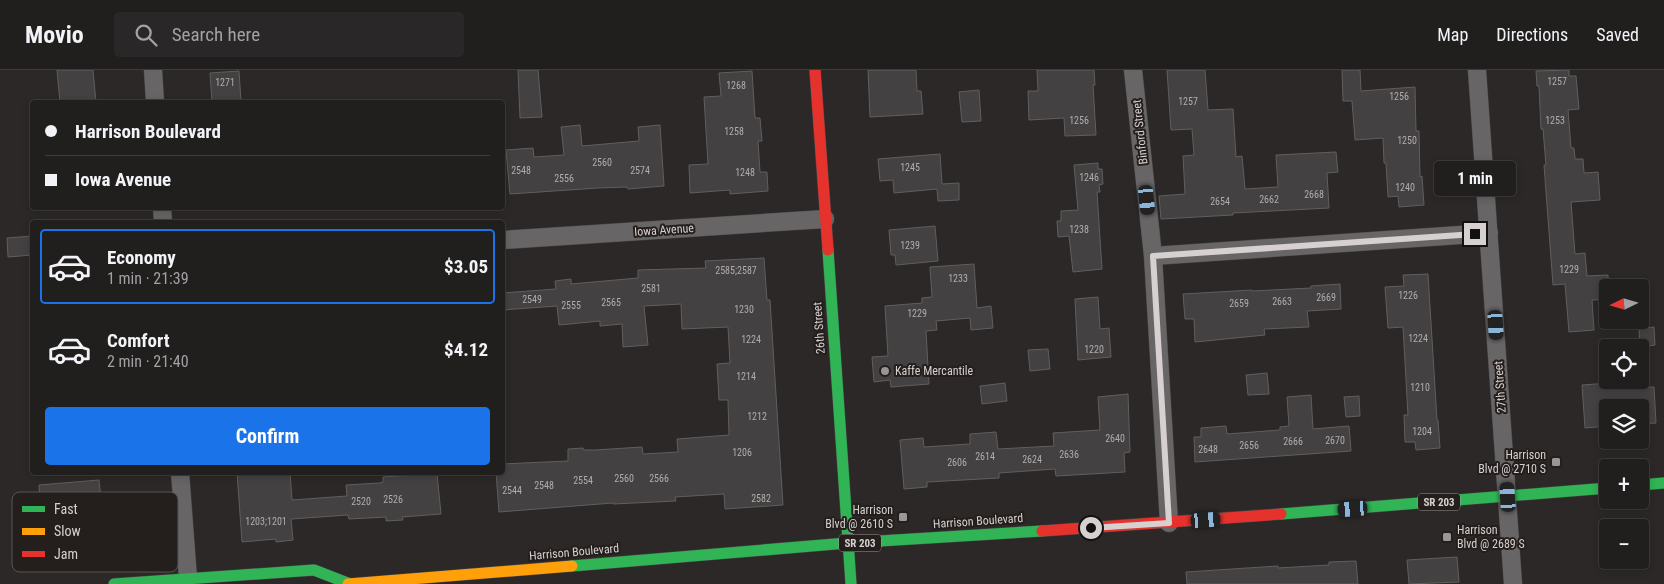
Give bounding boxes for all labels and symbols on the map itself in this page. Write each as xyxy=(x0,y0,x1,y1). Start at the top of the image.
house number: 1257 xyxy=(1547,76,1567,87)
house number: 1271 xyxy=(215,77,235,88)
house number: 1268 xyxy=(726,80,746,91)
house number: 1256 xyxy=(1389,91,1409,102)
house number: 1257 xyxy=(1178,96,1198,107)
street label: Binford Street xyxy=(1130,98,1150,165)
house number: 1256 xyxy=(1069,115,1089,126)
house number: 1253 xyxy=(1545,115,1565,126)
house number: 1258 xyxy=(724,126,744,137)
house number: 1250 xyxy=(1397,135,1417,146)
house number: 2560 xyxy=(592,157,612,168)
callout: 1 min xyxy=(1434,161,1516,196)
house number: 1245 xyxy=(900,162,920,173)
house number: 2548 xyxy=(511,165,531,176)
house number: 2574 xyxy=(630,165,650,176)
house number: 1248 xyxy=(735,167,755,178)
house number: 1246 xyxy=(1079,172,1099,183)
house number: 2556 xyxy=(554,173,574,184)
house number: 1240 xyxy=(1395,182,1415,193)
car xyxy=(1137,184,1156,216)
house number: 2668 xyxy=(1304,189,1324,200)
house number: 2662 xyxy=(1259,194,1279,205)
house number: 2654 xyxy=(1210,196,1230,207)
street label: Iowa Avenue xyxy=(634,221,695,239)
route end xyxy=(1464,223,1486,245)
house number: 1238 xyxy=(1069,224,1089,235)
house number: 1239 xyxy=(900,240,920,251)
house number: 1229 xyxy=(1559,264,1579,275)
house number: 2585;2587 xyxy=(715,265,757,276)
house number: 1233 xyxy=(948,273,968,284)
north arrow xyxy=(1599,279,1649,329)
house number: 2581 xyxy=(641,283,661,294)
house number: 1226 xyxy=(1398,290,1418,301)
house number: 2669 xyxy=(1316,292,1336,303)
house number: 2549 xyxy=(522,294,542,305)
house number: 2663 xyxy=(1272,296,1292,307)
house number: 2565 xyxy=(601,297,621,308)
house number: 2659 xyxy=(1229,298,1249,309)
house number: 2555 xyxy=(561,300,581,311)
street label: 26th Street xyxy=(810,301,828,354)
house number: 1230 xyxy=(734,304,754,315)
house number: 1229 xyxy=(907,308,927,319)
car xyxy=(1487,310,1504,340)
house number: 1224 xyxy=(1408,333,1428,344)
house number: 1224 xyxy=(741,334,761,345)
house number: 1220 xyxy=(1084,344,1104,355)
street label: 27th Street xyxy=(1491,360,1509,413)
place label: Kaffe Mercantile xyxy=(895,364,974,378)
marker: Kaffe Mercantile xyxy=(879,365,891,377)
house number: 1214 xyxy=(736,371,756,382)
house number: 1210 xyxy=(1410,382,1430,393)
house number: 1212 xyxy=(747,411,767,422)
house number: 1204 xyxy=(1412,426,1432,437)
house number: 2640 xyxy=(1105,433,1125,444)
house number: 2670 xyxy=(1325,435,1345,446)
house number: 2666 xyxy=(1283,436,1303,447)
house number: 2656 xyxy=(1239,440,1259,451)
house number: 2648 xyxy=(1198,444,1218,455)
house number: 1206 xyxy=(732,447,752,458)
place label: Harrison Blvd @ 2710 S xyxy=(1478,448,1546,476)
house number: 2636 xyxy=(1059,449,1079,460)
house number: 2614 xyxy=(975,451,995,462)
house number: 2624 xyxy=(1022,454,1042,465)
marker: Harrison Blvd @ 2710 S xyxy=(1550,456,1562,468)
house number: 2606 xyxy=(947,457,967,468)
house number: 2560 xyxy=(614,473,634,484)
house number: 2566 xyxy=(649,473,669,484)
house number: 2554 xyxy=(573,475,593,486)
house number: 2548 xyxy=(534,480,554,491)
car xyxy=(1499,482,1516,512)
house number: 2544 xyxy=(502,485,522,496)
legend xyxy=(12,492,178,572)
house number: 2582 xyxy=(751,493,771,504)
house number: 2526 xyxy=(383,494,403,505)
road number: SR 203 xyxy=(1418,494,1460,511)
house number: 2520 xyxy=(351,496,371,507)
car xyxy=(1337,500,1368,518)
text: Fast xyxy=(54,501,78,517)
place label: Harrison Blvd @ 2610 S xyxy=(825,503,893,531)
marker: Harrison Blvd @ 2610 S xyxy=(897,511,909,523)
street label: Harrison Boulevard xyxy=(932,511,1024,531)
car xyxy=(1190,511,1221,529)
house number: 1203;1201 xyxy=(245,516,287,527)
route start xyxy=(1080,517,1102,539)
text: Slow xyxy=(54,523,81,539)
place label: Harrison Blvd @ 2689 S xyxy=(1457,523,1525,551)
marker: Harrison Blvd @ 2689 S xyxy=(1441,531,1453,543)
road number: SR 203 xyxy=(839,534,881,552)
street label: Harrison Boulevard xyxy=(528,541,620,563)
text: Jam xyxy=(54,546,78,562)

